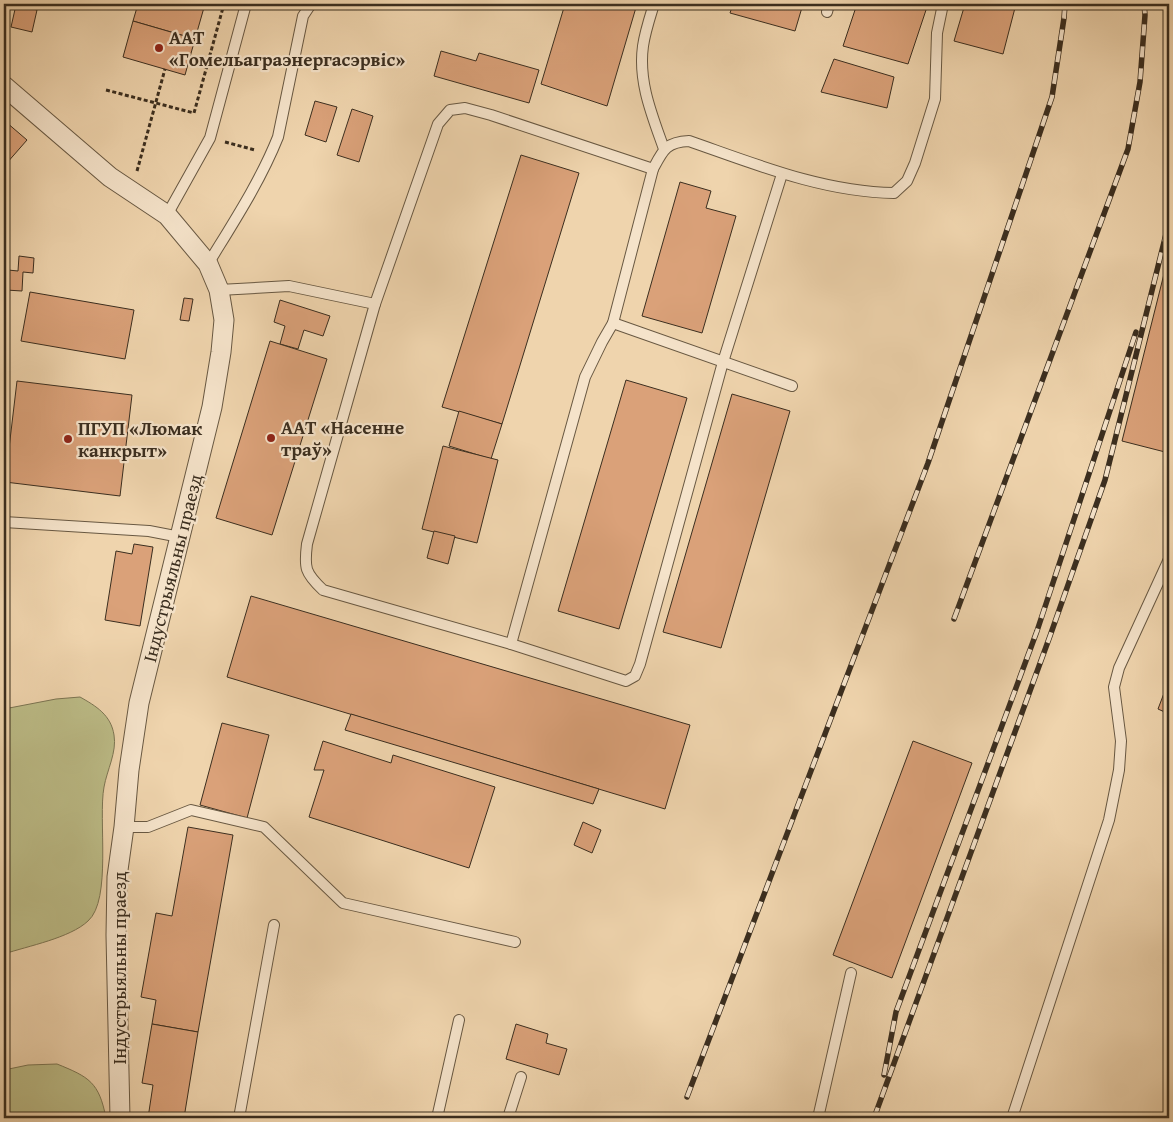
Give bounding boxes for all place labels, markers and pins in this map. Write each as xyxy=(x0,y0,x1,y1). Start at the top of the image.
place label: ААТ «Гомельаграэнергасэрвіс» xyxy=(169,23,405,73)
marker: ААТ «Гомельаграэнергасэрвіс» xyxy=(153,42,165,54)
place label: ААТ «Насенне траў» xyxy=(281,413,404,463)
place label: ПГУП «Люмак канкрыт» xyxy=(78,414,202,464)
marker: ААТ «Насенне траў» xyxy=(265,432,277,444)
marker: ПГУП «Люмак канкрыт» xyxy=(62,433,74,445)

